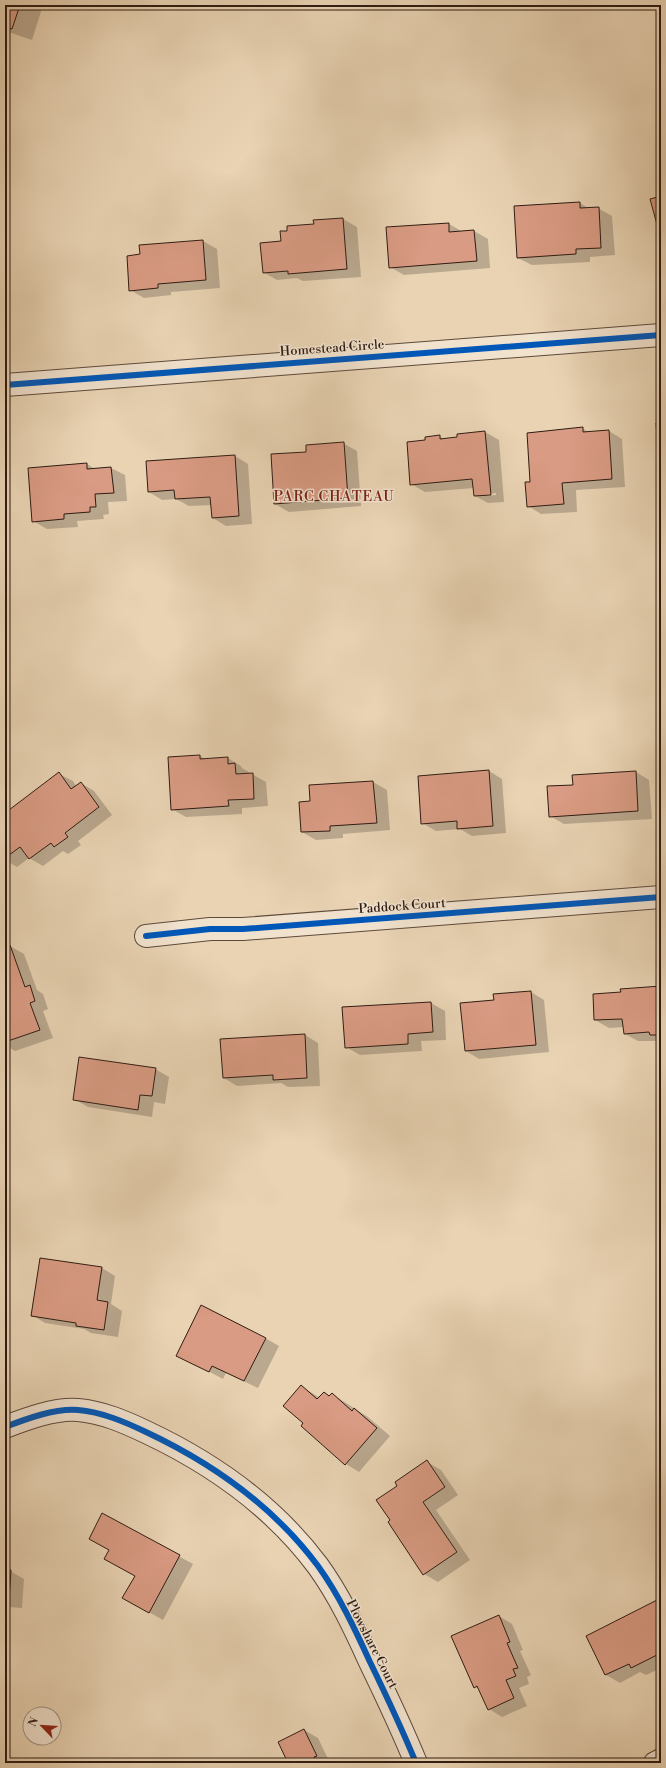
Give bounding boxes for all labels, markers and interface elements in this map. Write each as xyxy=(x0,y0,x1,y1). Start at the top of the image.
street label: Homestead Circle xyxy=(279,336,385,360)
district label: PARC CHATEAU xyxy=(274,488,394,506)
street label: Paddock Court xyxy=(358,895,446,917)
street label: Plowshare Court xyxy=(343,1597,402,1692)
north arrow xyxy=(22,1706,62,1746)
text: N xyxy=(26,1715,42,1729)

